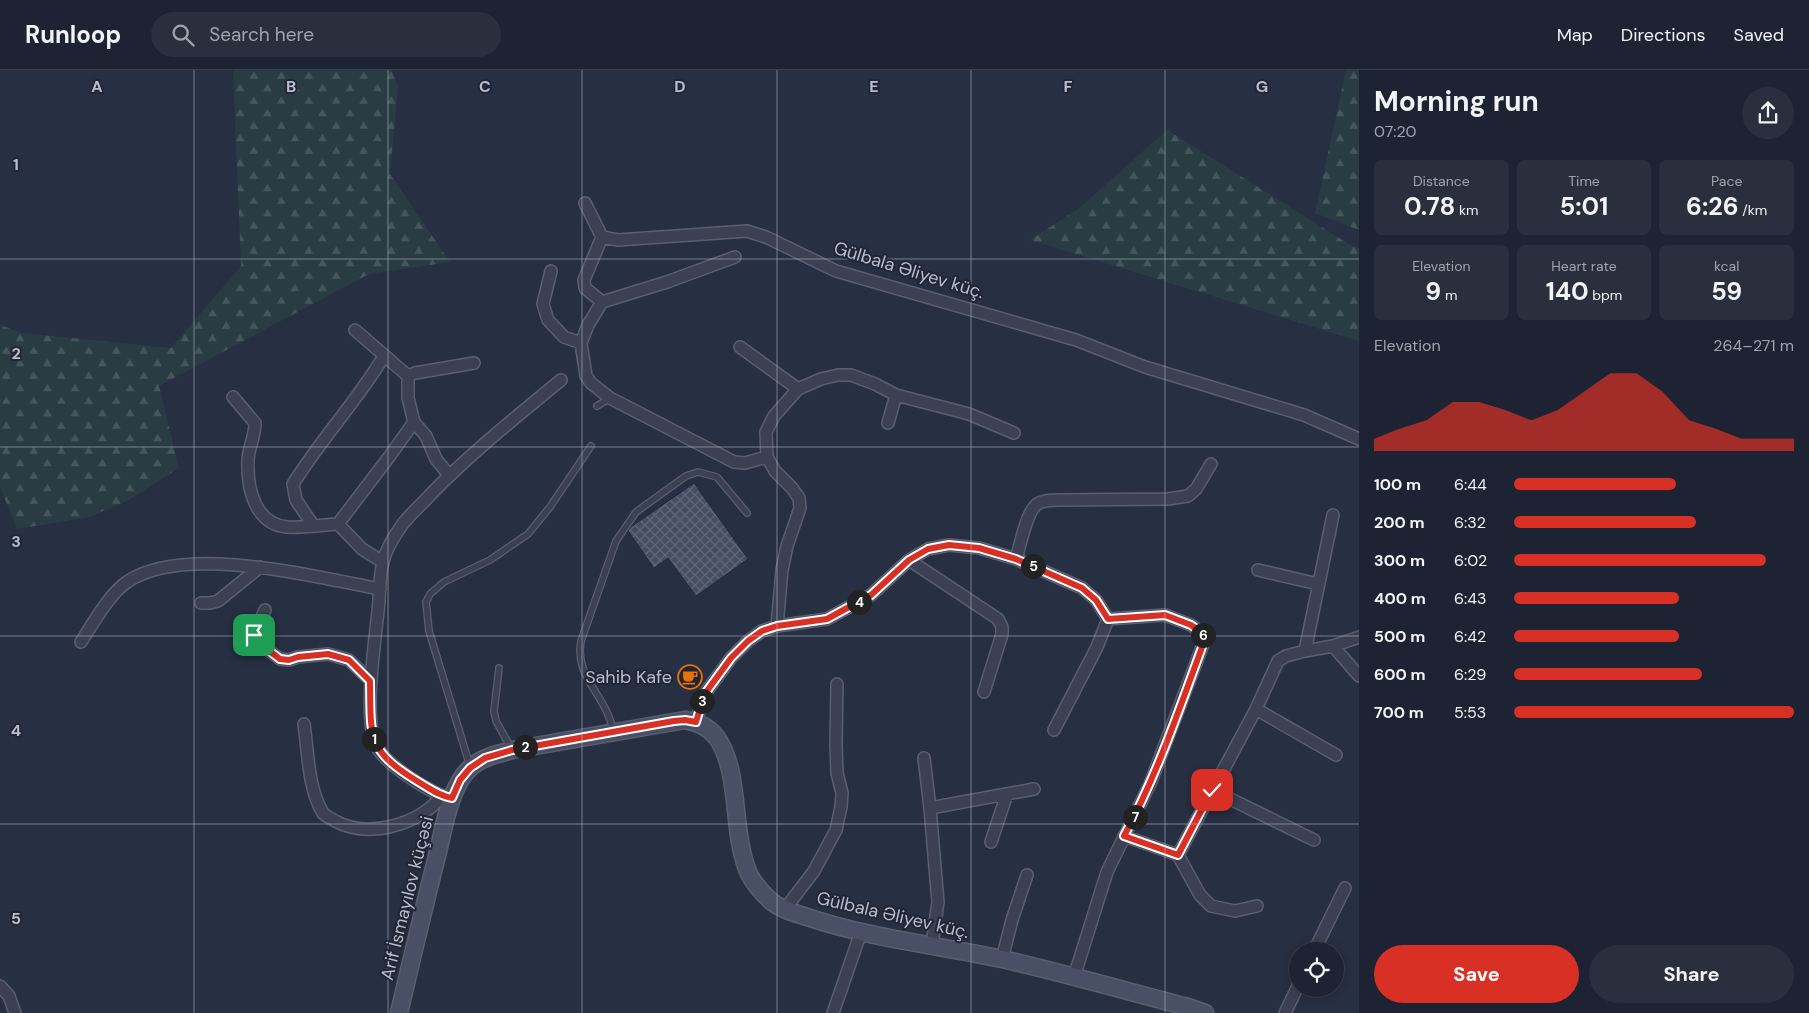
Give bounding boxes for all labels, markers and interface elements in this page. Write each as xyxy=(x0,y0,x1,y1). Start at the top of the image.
search box xyxy=(151,12,501,57)
text: Runloop xyxy=(25,19,121,50)
icon: search xyxy=(169,21,197,49)
text: Search here xyxy=(209,22,314,47)
text: Map xyxy=(1557,23,1593,47)
text: Directions xyxy=(1621,23,1706,47)
text: Saved xyxy=(1734,23,1784,47)
text: A xyxy=(91,76,103,97)
text: B xyxy=(286,76,296,97)
text: C xyxy=(479,76,491,97)
text: D xyxy=(674,76,686,97)
text: E xyxy=(869,76,879,97)
text: F xyxy=(1064,76,1073,97)
text: G xyxy=(1256,76,1268,97)
text: Morning run xyxy=(1374,83,1539,120)
button: share xyxy=(1742,87,1794,139)
text: 07:20 xyxy=(1374,121,1417,142)
text: 1 xyxy=(13,154,19,175)
text: Distance xyxy=(1413,172,1470,190)
text: Time xyxy=(1568,172,1600,190)
text: Pace xyxy=(1711,172,1742,190)
text: 0.78 xyxy=(1404,190,1455,223)
text: 5:01 xyxy=(1560,190,1608,223)
text: 6:26 xyxy=(1686,190,1739,223)
text: km xyxy=(1455,201,1479,219)
text: /km xyxy=(1739,201,1767,219)
street label: Gülbala Əliyev küç. xyxy=(831,236,987,304)
text: Elevation xyxy=(1412,257,1471,275)
text: Heart rate xyxy=(1551,257,1617,275)
text: kcal xyxy=(1714,257,1739,275)
text: 9 xyxy=(1425,275,1441,308)
text: 140 xyxy=(1546,275,1589,308)
text: 59 xyxy=(1711,275,1742,308)
text: m xyxy=(1441,286,1457,304)
text: bpm xyxy=(1589,286,1622,304)
text: Elevation xyxy=(1374,335,1441,356)
text: 264–271 m xyxy=(1713,335,1794,356)
text: 2 xyxy=(11,343,21,364)
text: 100 m xyxy=(1374,474,1421,495)
text: 6:44 xyxy=(1454,474,1487,495)
text: 200 m xyxy=(1374,512,1425,533)
text: 6:32 xyxy=(1454,512,1486,533)
text: 3 xyxy=(11,531,21,552)
text: 300 m xyxy=(1374,550,1425,571)
text: 6:02 xyxy=(1454,550,1487,571)
pin: 5 xyxy=(1020,554,1046,578)
text: 5 xyxy=(1029,557,1038,575)
text: 400 m xyxy=(1374,588,1426,609)
text: 6:43 xyxy=(1454,588,1486,609)
pin: 4 xyxy=(846,590,872,614)
text: 4 xyxy=(855,593,864,611)
pin xyxy=(233,614,275,656)
icon: arrive xyxy=(240,621,268,649)
pin: 6 xyxy=(1190,622,1216,648)
text: 6 xyxy=(1199,626,1208,644)
text: 500 m xyxy=(1374,626,1425,647)
text: 6:42 xyxy=(1454,626,1486,647)
cafe icon: Sahib Kafe xyxy=(677,664,703,690)
text: 600 m xyxy=(1374,664,1426,685)
text: 6:29 xyxy=(1454,664,1486,685)
place label: Sahib Kafe xyxy=(585,665,672,689)
pin: 3 xyxy=(690,688,714,714)
text: 3 xyxy=(698,692,707,710)
text: 700 m xyxy=(1374,702,1424,723)
text: 5:53 xyxy=(1454,702,1486,723)
text: 4 xyxy=(11,720,21,741)
pin: 1 xyxy=(362,726,386,752)
text: 1 xyxy=(372,730,377,748)
pin: 2 xyxy=(512,734,538,760)
text: 2 xyxy=(521,738,530,756)
pin xyxy=(1191,769,1233,811)
icon: check xyxy=(1198,776,1226,804)
pin: 7 xyxy=(1122,804,1148,830)
text: 7 xyxy=(1132,808,1139,826)
street label: Arif İsmayılov küçəsi xyxy=(375,813,439,983)
street label: Gülbala Əliyev küç. xyxy=(814,886,972,944)
text: 5 xyxy=(11,908,21,929)
map controls xyxy=(1289,942,1344,997)
button: locate xyxy=(1289,942,1344,997)
button: Save xyxy=(1374,945,1579,1003)
button: Share xyxy=(1589,945,1794,1003)

